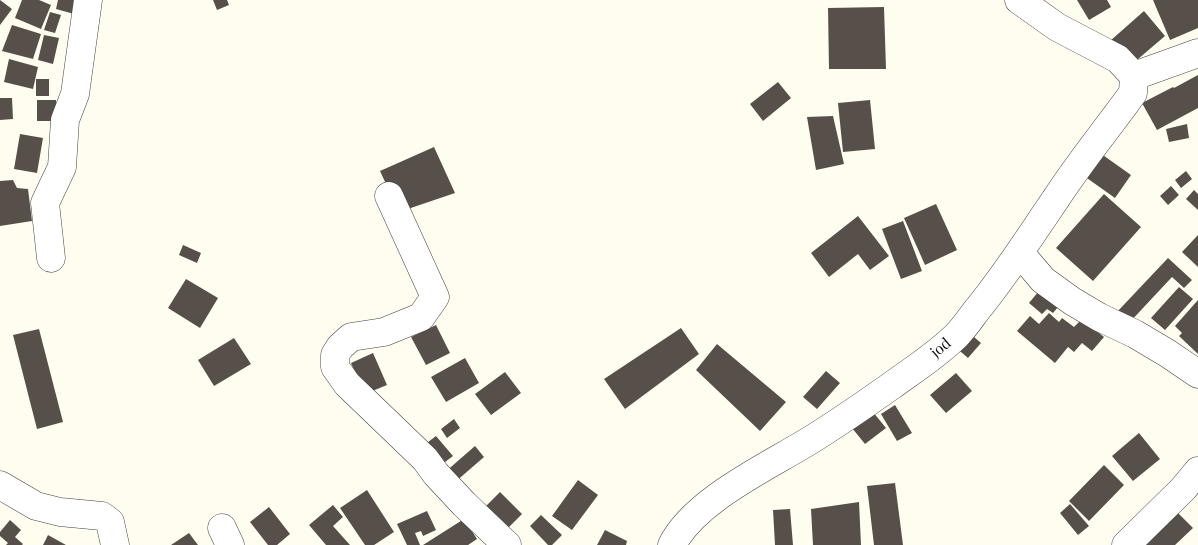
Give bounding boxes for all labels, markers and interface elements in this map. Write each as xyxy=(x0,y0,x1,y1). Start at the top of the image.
street label: jod xyxy=(927,334,955,362)

